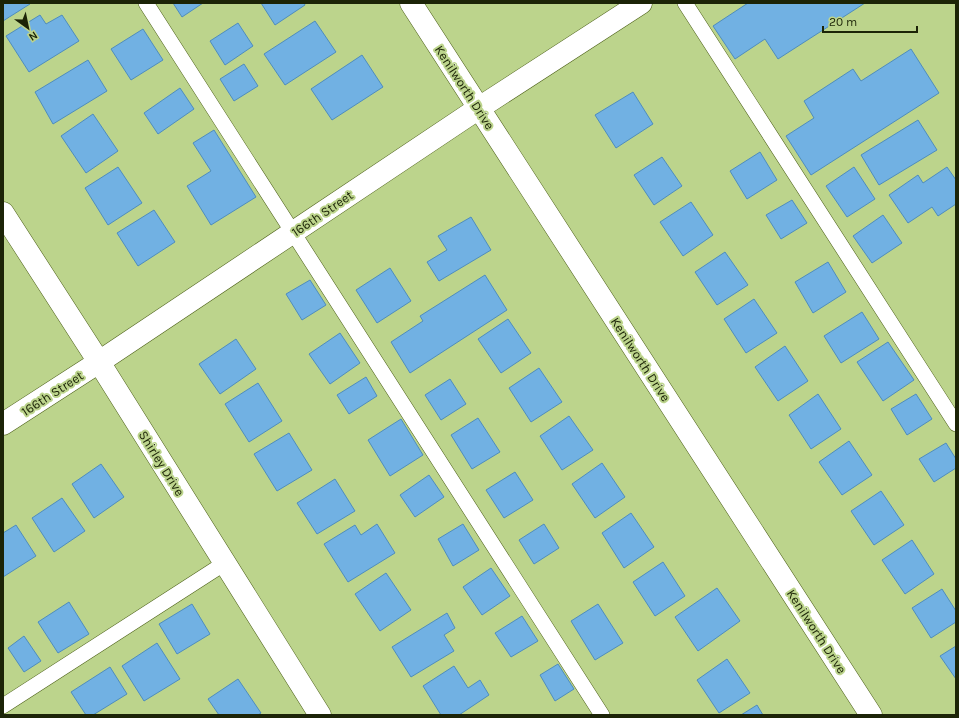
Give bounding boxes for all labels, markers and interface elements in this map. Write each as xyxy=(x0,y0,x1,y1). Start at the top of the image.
north arrow xyxy=(8,8,48,48)
scale bar xyxy=(823,8,917,34)
text: 20 m xyxy=(829,15,857,29)
text: N xyxy=(26,28,40,44)
street label: Kenilworth Drive xyxy=(432,42,498,132)
street label: 166th Street xyxy=(289,187,356,239)
street label: Kenilworth Drive xyxy=(608,314,674,404)
street label: 166th Street xyxy=(19,368,86,419)
street label: Shirley Drive xyxy=(136,428,188,499)
street label: Kenilworth Drive xyxy=(784,586,850,676)

